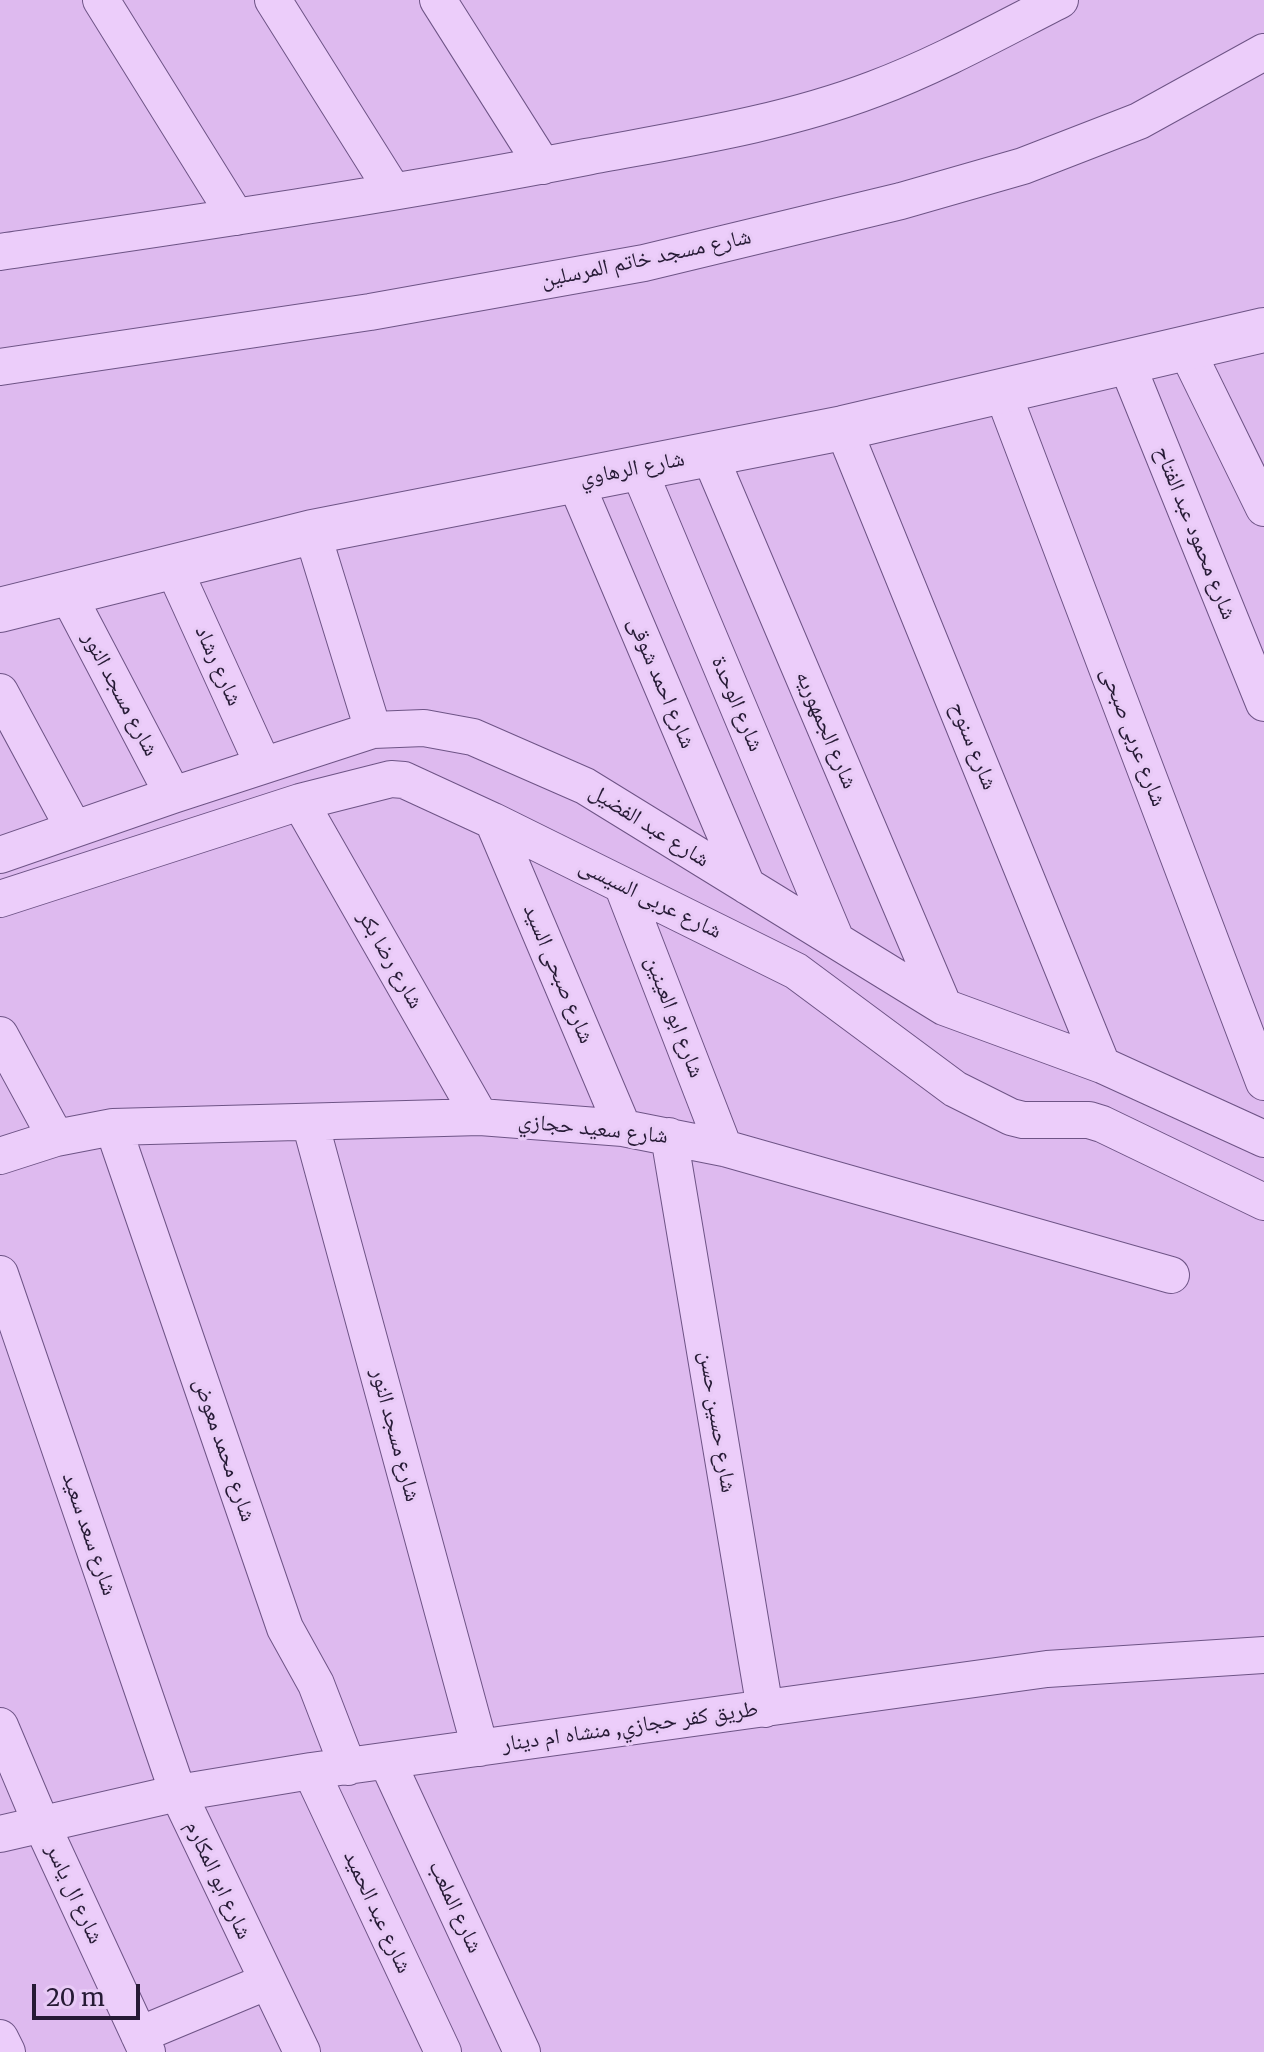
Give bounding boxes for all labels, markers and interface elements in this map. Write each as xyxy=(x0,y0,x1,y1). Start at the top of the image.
street label: شارع مسجد خاتم المرسلين xyxy=(538,224,754,294)
street label: شارع محمود عبد الفتاح xyxy=(1148,443,1242,623)
street label: شارع الرهاوي xyxy=(577,446,687,492)
street label: شارع احمد شوقى xyxy=(621,613,701,753)
street label: شارع رشاد xyxy=(189,622,247,710)
street label: شارع مسجد النور xyxy=(76,627,164,761)
street label: شارع الوحدة xyxy=(705,653,769,755)
street label: شارع عربى صبحى xyxy=(1094,664,1172,810)
street label: شارع الجمهوريه xyxy=(789,667,863,793)
street label: شارع سنوح xyxy=(943,698,1003,794)
street label: شارع عبد الفضيل xyxy=(584,779,714,873)
street label: شارع عربى السيسى xyxy=(574,853,726,945)
street label: شارع صبحى السيد xyxy=(517,900,599,1048)
street label: شارع رضا بكر xyxy=(351,906,429,1014)
street label: شارع ابو العينين xyxy=(639,953,709,1081)
street label: شارع سعيد حجازي xyxy=(517,1108,669,1150)
street label: شارع حسين حسن xyxy=(693,1349,741,1495)
street label: شارع مسجد النور xyxy=(365,1365,425,1505)
street label: شارع محمد معوض xyxy=(187,1375,261,1525)
street label: شارع سعد سعيد xyxy=(56,1469,122,1599)
street label: طريق كفر حجازي, منشاه ام دينار xyxy=(500,1696,760,1758)
street label: شارع ابو المكارم xyxy=(179,1817,257,1943)
street label: شارع ال ياسر xyxy=(39,1840,109,1948)
street label: شارع عبد الحميد xyxy=(337,1847,417,1977)
street label: شارع الملعب xyxy=(422,1857,488,1957)
scale bar xyxy=(36,1968,144,2018)
text: 20 m xyxy=(46,1982,105,2013)

